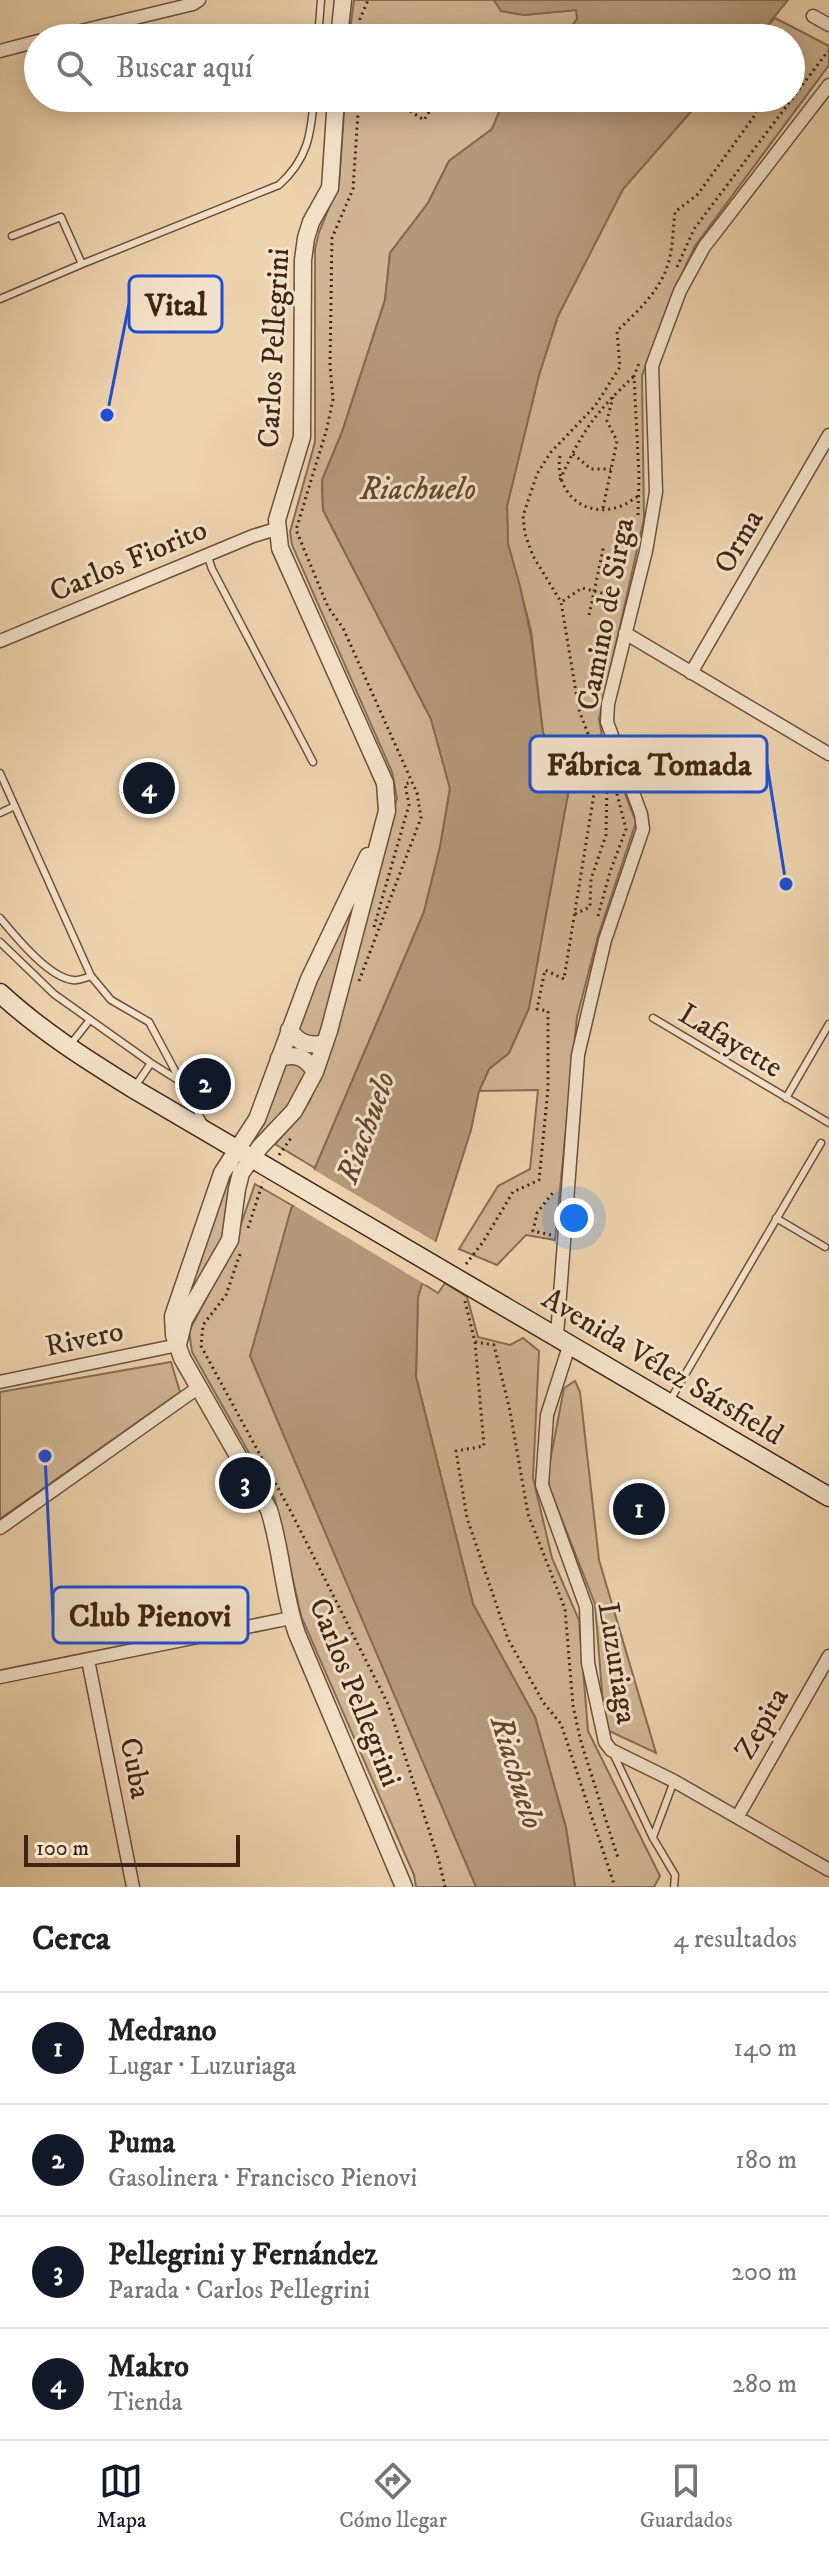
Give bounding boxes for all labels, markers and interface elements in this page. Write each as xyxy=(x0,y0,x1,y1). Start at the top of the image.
search box xyxy=(24,24,805,112)
icon: search xyxy=(52,46,96,90)
text: Buscar aquí xyxy=(116,50,253,87)
street label: Carlos Pellegrini xyxy=(251,247,298,449)
callout: Vital xyxy=(129,276,222,332)
text: Vital xyxy=(143,286,207,326)
water label: Riachuelo xyxy=(359,470,476,510)
street label: Orma xyxy=(706,503,772,580)
street label: Carlos Fiorito xyxy=(44,512,213,611)
street label: Camino de Sirga xyxy=(570,515,643,714)
callout: Fábrica Tomada xyxy=(530,736,767,792)
text: Fábrica Tomada xyxy=(546,746,752,786)
pin: 4 xyxy=(123,758,175,818)
street label: Lafayette xyxy=(671,996,789,1087)
pin: 2 xyxy=(179,1054,231,1114)
water label: Riachuelo xyxy=(328,1066,406,1190)
your location xyxy=(554,1198,594,1238)
street label: Avenida Vélez Sársfield xyxy=(535,1281,790,1454)
street label: Rivero xyxy=(42,1313,127,1366)
pin: 3 xyxy=(219,1453,271,1513)
pin: 1 xyxy=(613,1479,665,1539)
callout: Club Pienovi xyxy=(53,1587,248,1643)
street label: Carlos Pellegrini xyxy=(300,1593,409,1792)
text: Club Pienovi xyxy=(69,1597,231,1637)
street label: Luzuriaga xyxy=(589,1600,644,1727)
street label: Zepita xyxy=(727,1681,798,1766)
water label: Riachuelo xyxy=(480,1710,552,1834)
street label: Cuba xyxy=(111,1735,159,1802)
scale bar xyxy=(24,1831,240,1867)
text: 100 m xyxy=(36,1835,89,1862)
text: Cerca xyxy=(32,1918,110,1960)
text: 4 resultados xyxy=(673,1923,797,1956)
text: Medrano xyxy=(108,2013,216,2050)
text: 1 xyxy=(53,2032,63,2065)
text: 140 m xyxy=(733,2032,797,2065)
text: Lugar · Luzuriaga xyxy=(108,2050,296,2083)
text: Puma xyxy=(108,2125,175,2162)
text: 2 xyxy=(52,2144,64,2177)
text: 180 m xyxy=(735,2144,797,2177)
text: Gasolinera · Francisco Pienovi xyxy=(108,2162,417,2195)
text: Pellegrini y Fernández xyxy=(108,2237,377,2274)
text: 3 xyxy=(53,2256,63,2289)
text: 200 m xyxy=(731,2256,797,2289)
text: Parada · Carlos Pellegrini xyxy=(108,2274,370,2307)
text: Makro xyxy=(108,2349,189,2386)
text: 4 xyxy=(51,2368,65,2401)
text: 280 m xyxy=(732,2368,797,2401)
text: Tienda xyxy=(108,2386,183,2419)
tab: Mapa xyxy=(96,2459,146,2534)
tab: Cómo llegar xyxy=(339,2459,447,2534)
tab: Guardados xyxy=(640,2459,733,2534)

